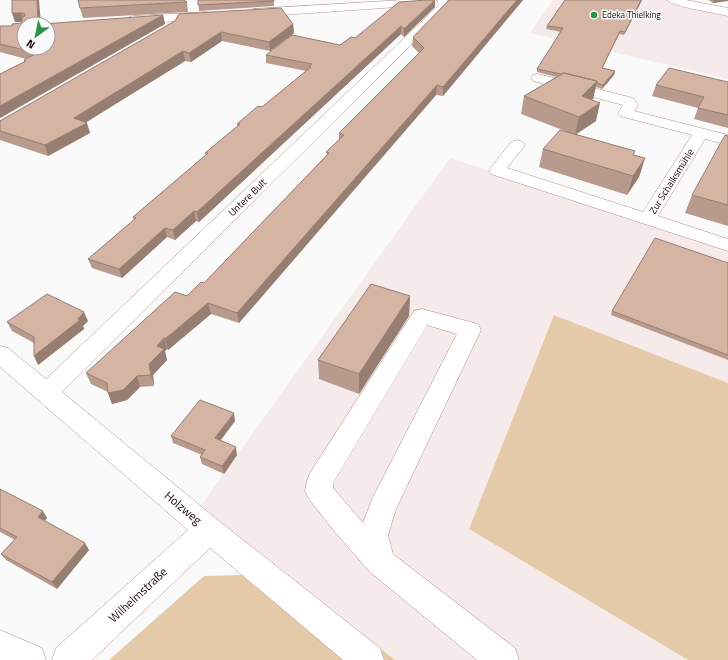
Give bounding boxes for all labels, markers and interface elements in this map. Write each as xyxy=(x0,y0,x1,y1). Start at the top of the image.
place label: Edeka Thielking xyxy=(602,8,661,21)
marker: Edeka Thielking xyxy=(589,10,599,20)
north arrow xyxy=(16,16,56,56)
text: N xyxy=(23,36,38,53)
street label: Zur Schalksmühle xyxy=(645,146,698,217)
street label: Untere Bult xyxy=(225,175,270,220)
street label: Holzweg xyxy=(160,486,206,529)
street label: Wilhelmstraße xyxy=(104,562,171,627)

